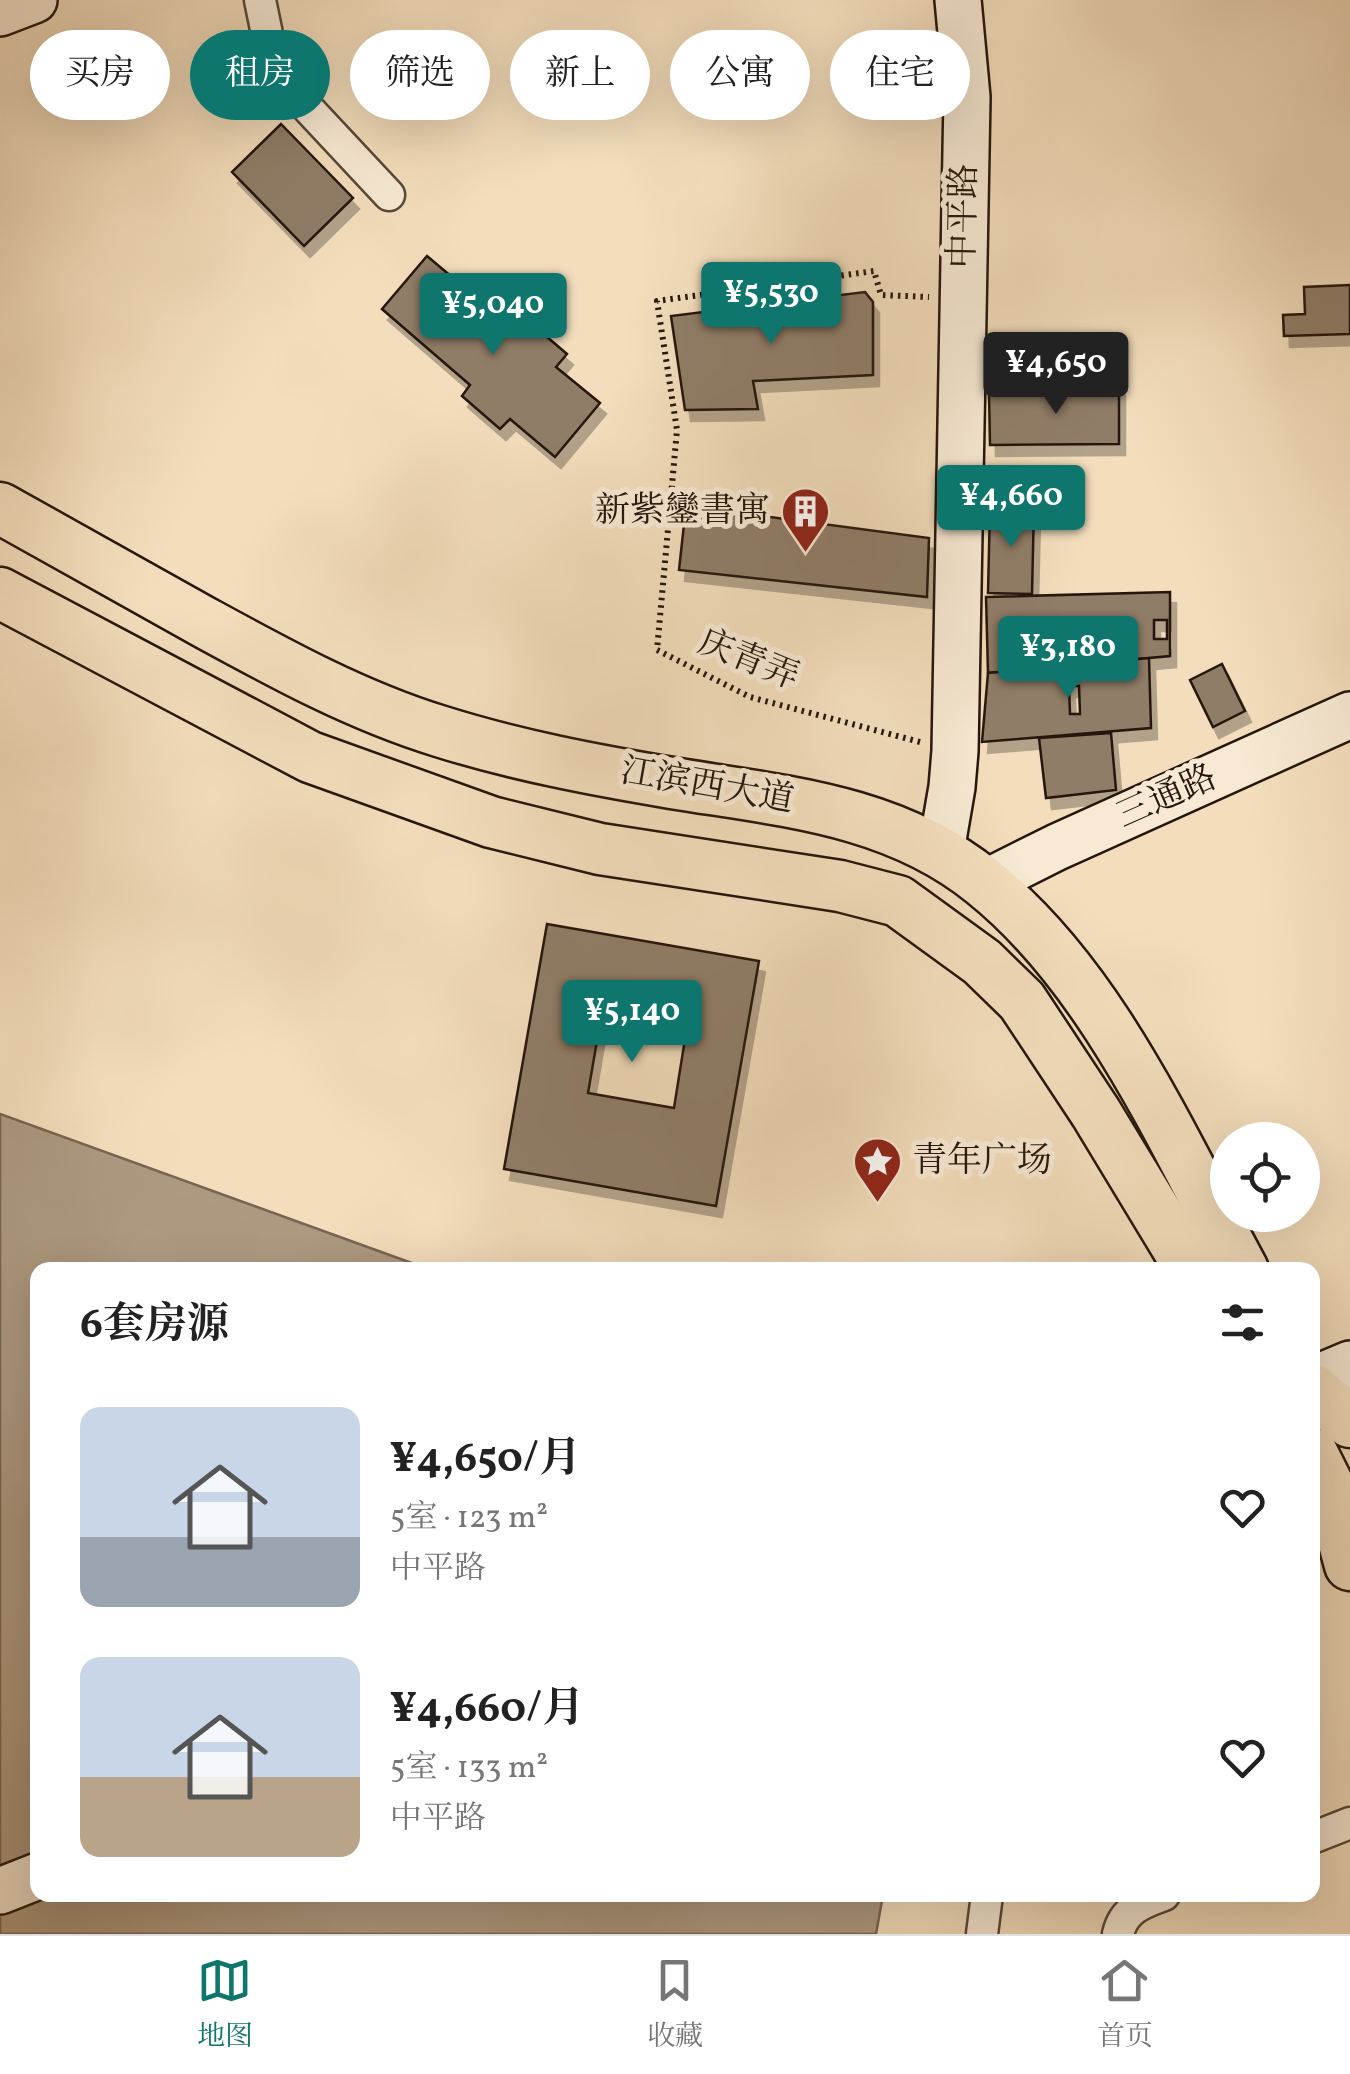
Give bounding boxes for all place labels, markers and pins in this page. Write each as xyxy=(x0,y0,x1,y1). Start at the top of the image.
pin: ¥5,530 xyxy=(690,262,852,347)
pin: ¥5,040 xyxy=(412,273,574,358)
pin: ¥4,650 xyxy=(975,332,1137,417)
pin: ¥4,660 xyxy=(930,465,1092,550)
building icon: 新紫鑾書寓 xyxy=(779,486,831,554)
place label: 新紫鑾書寓 xyxy=(595,488,770,536)
pin: ¥3,180 xyxy=(987,616,1149,701)
pin: ¥5,140 xyxy=(551,980,713,1065)
place icon: 青年广场 xyxy=(851,1136,903,1204)
place label: 青年广场 xyxy=(912,1138,1052,1186)

